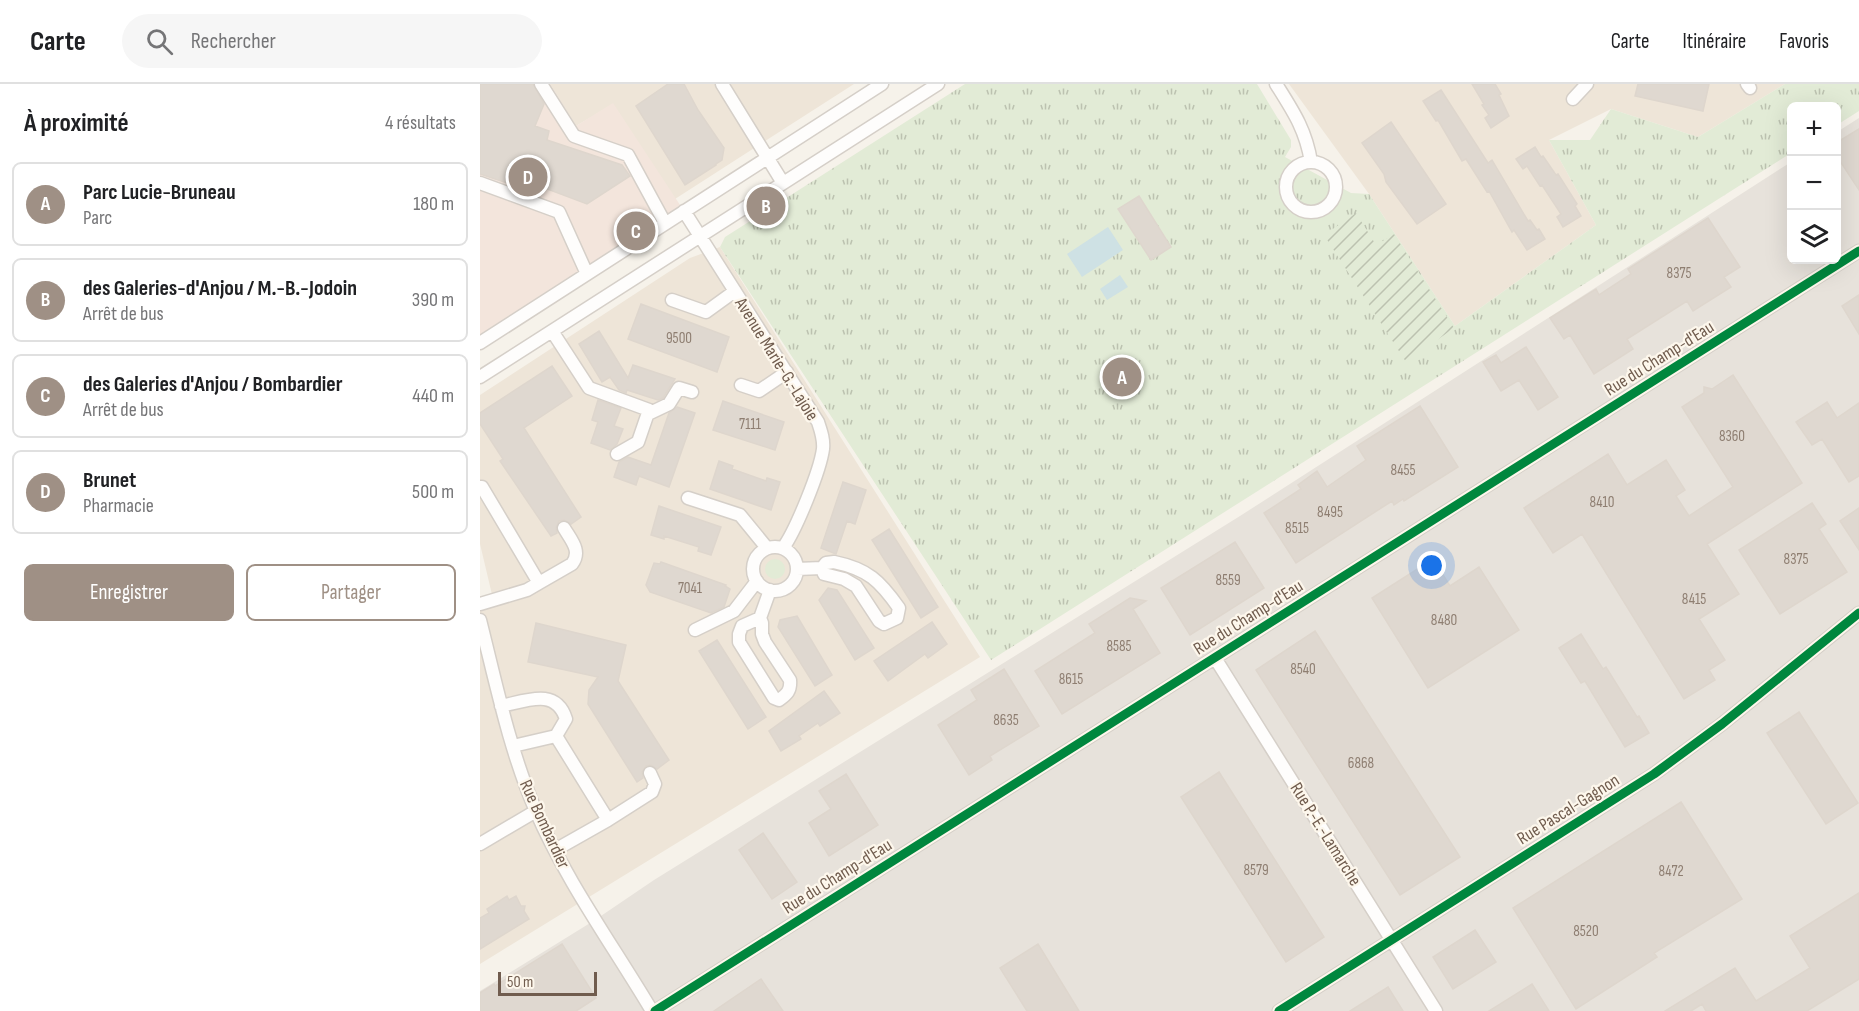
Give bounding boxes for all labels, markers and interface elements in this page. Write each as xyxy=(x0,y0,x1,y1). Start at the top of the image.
search box xyxy=(122,14,542,68)
text: Carte xyxy=(30,25,86,58)
icon: search xyxy=(143,25,176,58)
text: Rechercher xyxy=(191,28,276,55)
text: Carte xyxy=(1611,29,1650,54)
text: Itinéraire xyxy=(1683,29,1746,54)
text: Favoris xyxy=(1779,29,1829,54)
map controls xyxy=(1787,102,1841,264)
button: + xyxy=(1787,102,1841,156)
text: À proximité xyxy=(24,108,129,139)
text: 4 résultats xyxy=(385,111,456,135)
pin: D xyxy=(508,154,548,200)
button: − xyxy=(1787,156,1841,210)
text: Parc Lucie-Bruneau xyxy=(83,179,236,206)
pin: B xyxy=(746,184,786,228)
text: A xyxy=(41,192,50,216)
text: 180 m xyxy=(413,192,454,216)
text: Parc xyxy=(83,206,112,230)
pin: C xyxy=(616,208,656,254)
button: layers xyxy=(1787,210,1841,264)
house number: 8375 xyxy=(1667,264,1691,283)
text: des Galeries-d'Anjou / M.-B.-Jodoin xyxy=(83,275,357,302)
text: B xyxy=(41,288,50,312)
text: 390 m xyxy=(412,288,454,312)
street label: Avenue Marie-G.-Lajoie xyxy=(730,293,823,425)
text: Arrêt de bus xyxy=(83,302,164,326)
street label: Rue du Champ-d'Eau xyxy=(1601,316,1718,400)
house number: 9500 xyxy=(666,329,692,348)
pin: A xyxy=(1102,354,1142,400)
text: des Galeries d'Anjou / Bombardier xyxy=(83,371,342,398)
text: C xyxy=(40,384,51,408)
text: 440 m xyxy=(412,384,454,408)
text: Arrêt de bus xyxy=(83,398,164,422)
house number: 7111 xyxy=(739,415,762,434)
house number: 8360 xyxy=(1719,427,1745,446)
house number: 8455 xyxy=(1390,461,1416,480)
text: Brunet xyxy=(83,467,136,494)
text: D xyxy=(40,480,51,504)
text: 500 m xyxy=(412,480,454,504)
house number: 8410 xyxy=(1589,493,1615,512)
text: Pharmacie xyxy=(83,494,154,518)
house number: 8495 xyxy=(1317,503,1343,522)
house number: 8515 xyxy=(1285,519,1309,538)
house number: 8375 xyxy=(1784,550,1808,569)
your location xyxy=(1417,551,1446,580)
button: Enregistrer xyxy=(24,564,234,621)
button: Partager xyxy=(246,564,456,621)
house number: 8559 xyxy=(1215,571,1241,590)
street label: Rue du Champ-d'Eau xyxy=(1190,575,1307,659)
house number: 7041 xyxy=(678,579,703,598)
house number: 8415 xyxy=(1682,590,1706,609)
house number: 8480 xyxy=(1431,611,1457,630)
house number: 8585 xyxy=(1106,637,1132,656)
house number: 8540 xyxy=(1290,660,1316,679)
house number: 8615 xyxy=(1059,670,1083,689)
house number: 8635 xyxy=(993,711,1019,730)
house number: 6868 xyxy=(1348,754,1374,773)
street label: Rue Pascal-Gagnon xyxy=(1513,770,1623,849)
street label: Rue Bombardier xyxy=(515,776,574,872)
street label: Rue P.-E.-Lamarche xyxy=(1286,779,1366,890)
street label: Rue du Champ-d'Eau xyxy=(779,834,896,918)
house number: 8579 xyxy=(1243,861,1269,880)
house number: 8472 xyxy=(1658,862,1684,881)
house number: 8520 xyxy=(1573,922,1599,941)
scale bar xyxy=(498,969,597,996)
text: 50 m xyxy=(507,973,533,992)

